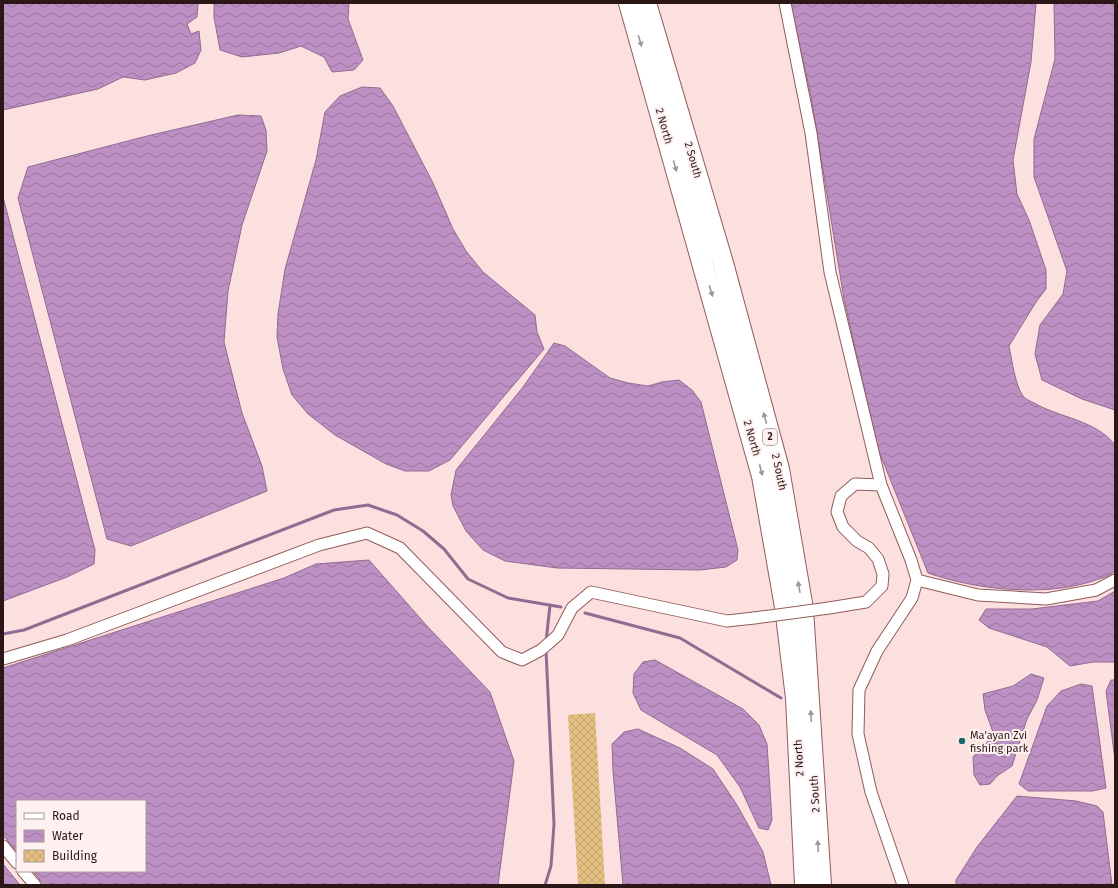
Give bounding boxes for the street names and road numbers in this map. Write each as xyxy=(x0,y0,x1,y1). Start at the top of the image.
street label: 2 North xyxy=(653,106,675,146)
street label: 2 South xyxy=(682,140,704,180)
street label: 2 North xyxy=(741,418,763,458)
road number: 2 xyxy=(763,429,777,445)
street label: 2 South xyxy=(769,452,789,492)
street label: 2 North xyxy=(792,739,806,777)
street label: 2 South xyxy=(808,775,822,813)

